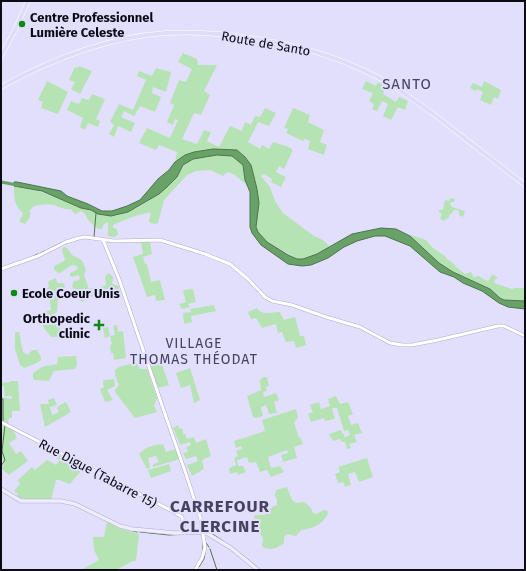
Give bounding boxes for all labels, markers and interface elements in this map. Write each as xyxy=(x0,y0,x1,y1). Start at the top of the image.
place label: Centre Professionnel Lumière Celeste xyxy=(30,10,154,40)
marker: Centre Professionnel Lumière Celeste xyxy=(17,19,27,29)
street label: Route de Santo xyxy=(220,28,312,59)
district label: SANTO xyxy=(382,75,432,93)
place label: Ecole Coeur Unis xyxy=(22,286,121,301)
marker: Ecole Coeur Unis xyxy=(9,288,19,298)
place label: Orthopedic clinic xyxy=(23,311,91,341)
marker: Orthopedic clinic xyxy=(93,319,105,331)
district label: VILLAGE THOMAS THÉODAT xyxy=(130,335,258,368)
street label: Rue Digue (Tabarre 15) xyxy=(36,436,159,511)
district label: CARREFOUR CLERCINE xyxy=(170,496,270,537)

